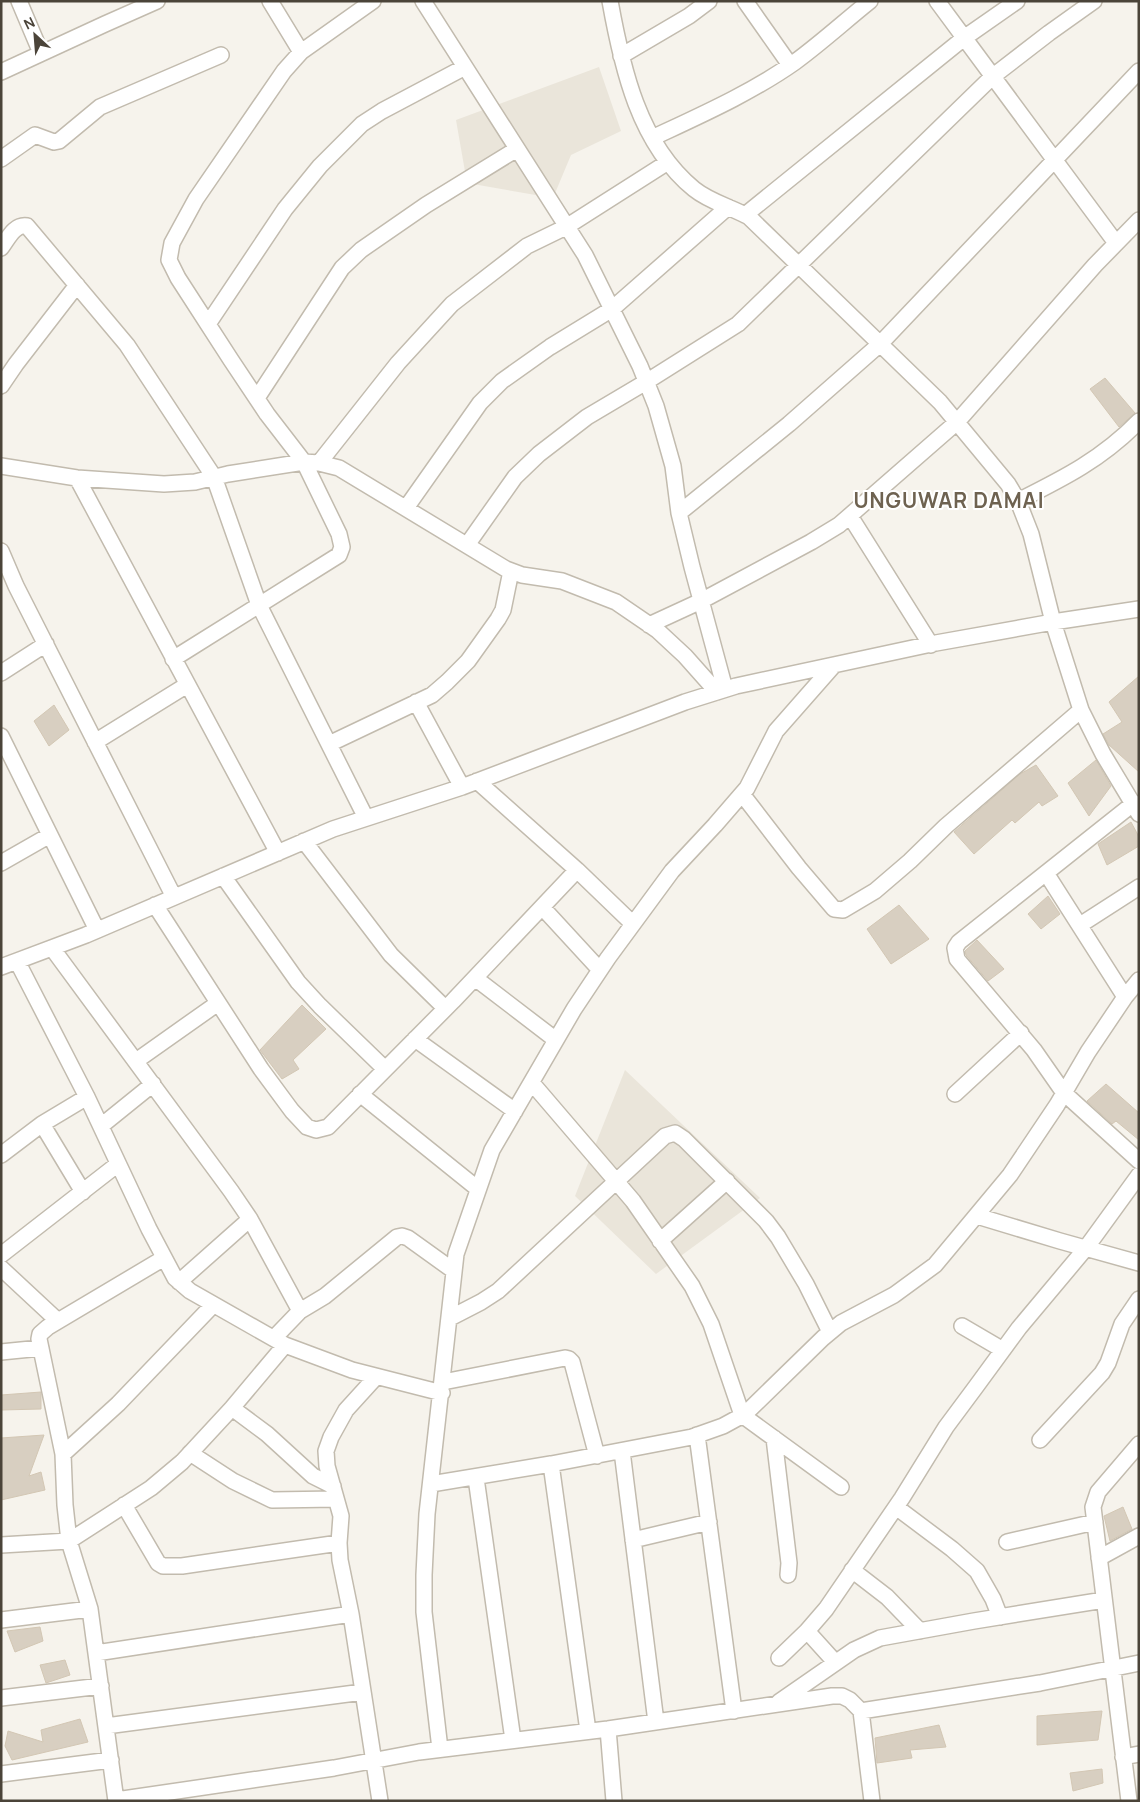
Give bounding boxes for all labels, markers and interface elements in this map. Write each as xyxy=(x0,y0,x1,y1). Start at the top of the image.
north arrow xyxy=(10,10,60,60)
text: N xyxy=(20,12,38,34)
district label: UNGUWAR DAMAI xyxy=(853,486,1045,514)

